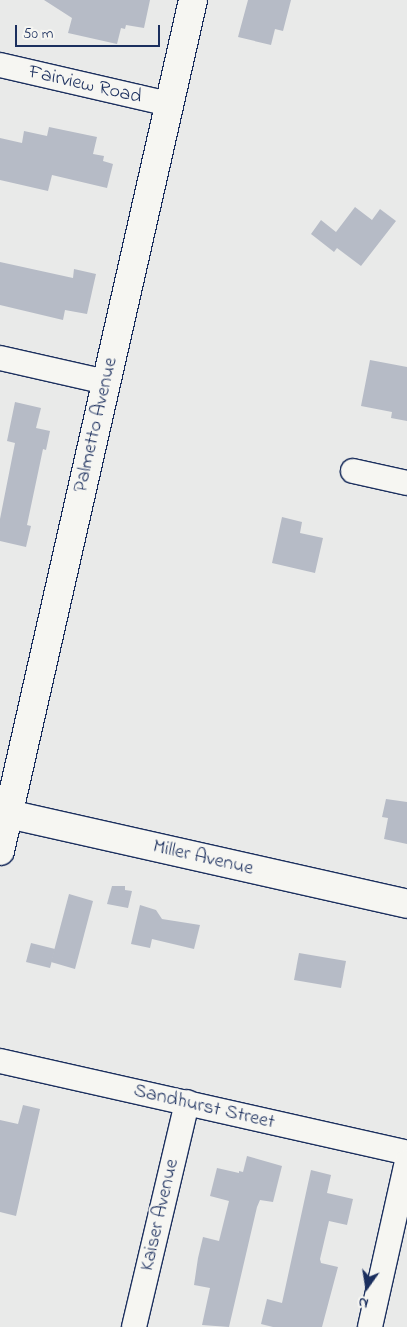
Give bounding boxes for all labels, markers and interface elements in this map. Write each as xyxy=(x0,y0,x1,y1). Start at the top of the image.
scale bar xyxy=(18,15,162,47)
text: 50 m xyxy=(23,23,53,45)
street label: Fairview Road xyxy=(26,60,144,110)
street label: Palmetto Avenue xyxy=(69,355,123,495)
street label: Miller Avenue xyxy=(150,835,256,881)
street label: Sandhurst Street xyxy=(131,1079,277,1135)
street label: Kaiser Avenue xyxy=(135,1157,185,1273)
north arrow xyxy=(342,1262,392,1312)
text: N xyxy=(357,1291,370,1313)

